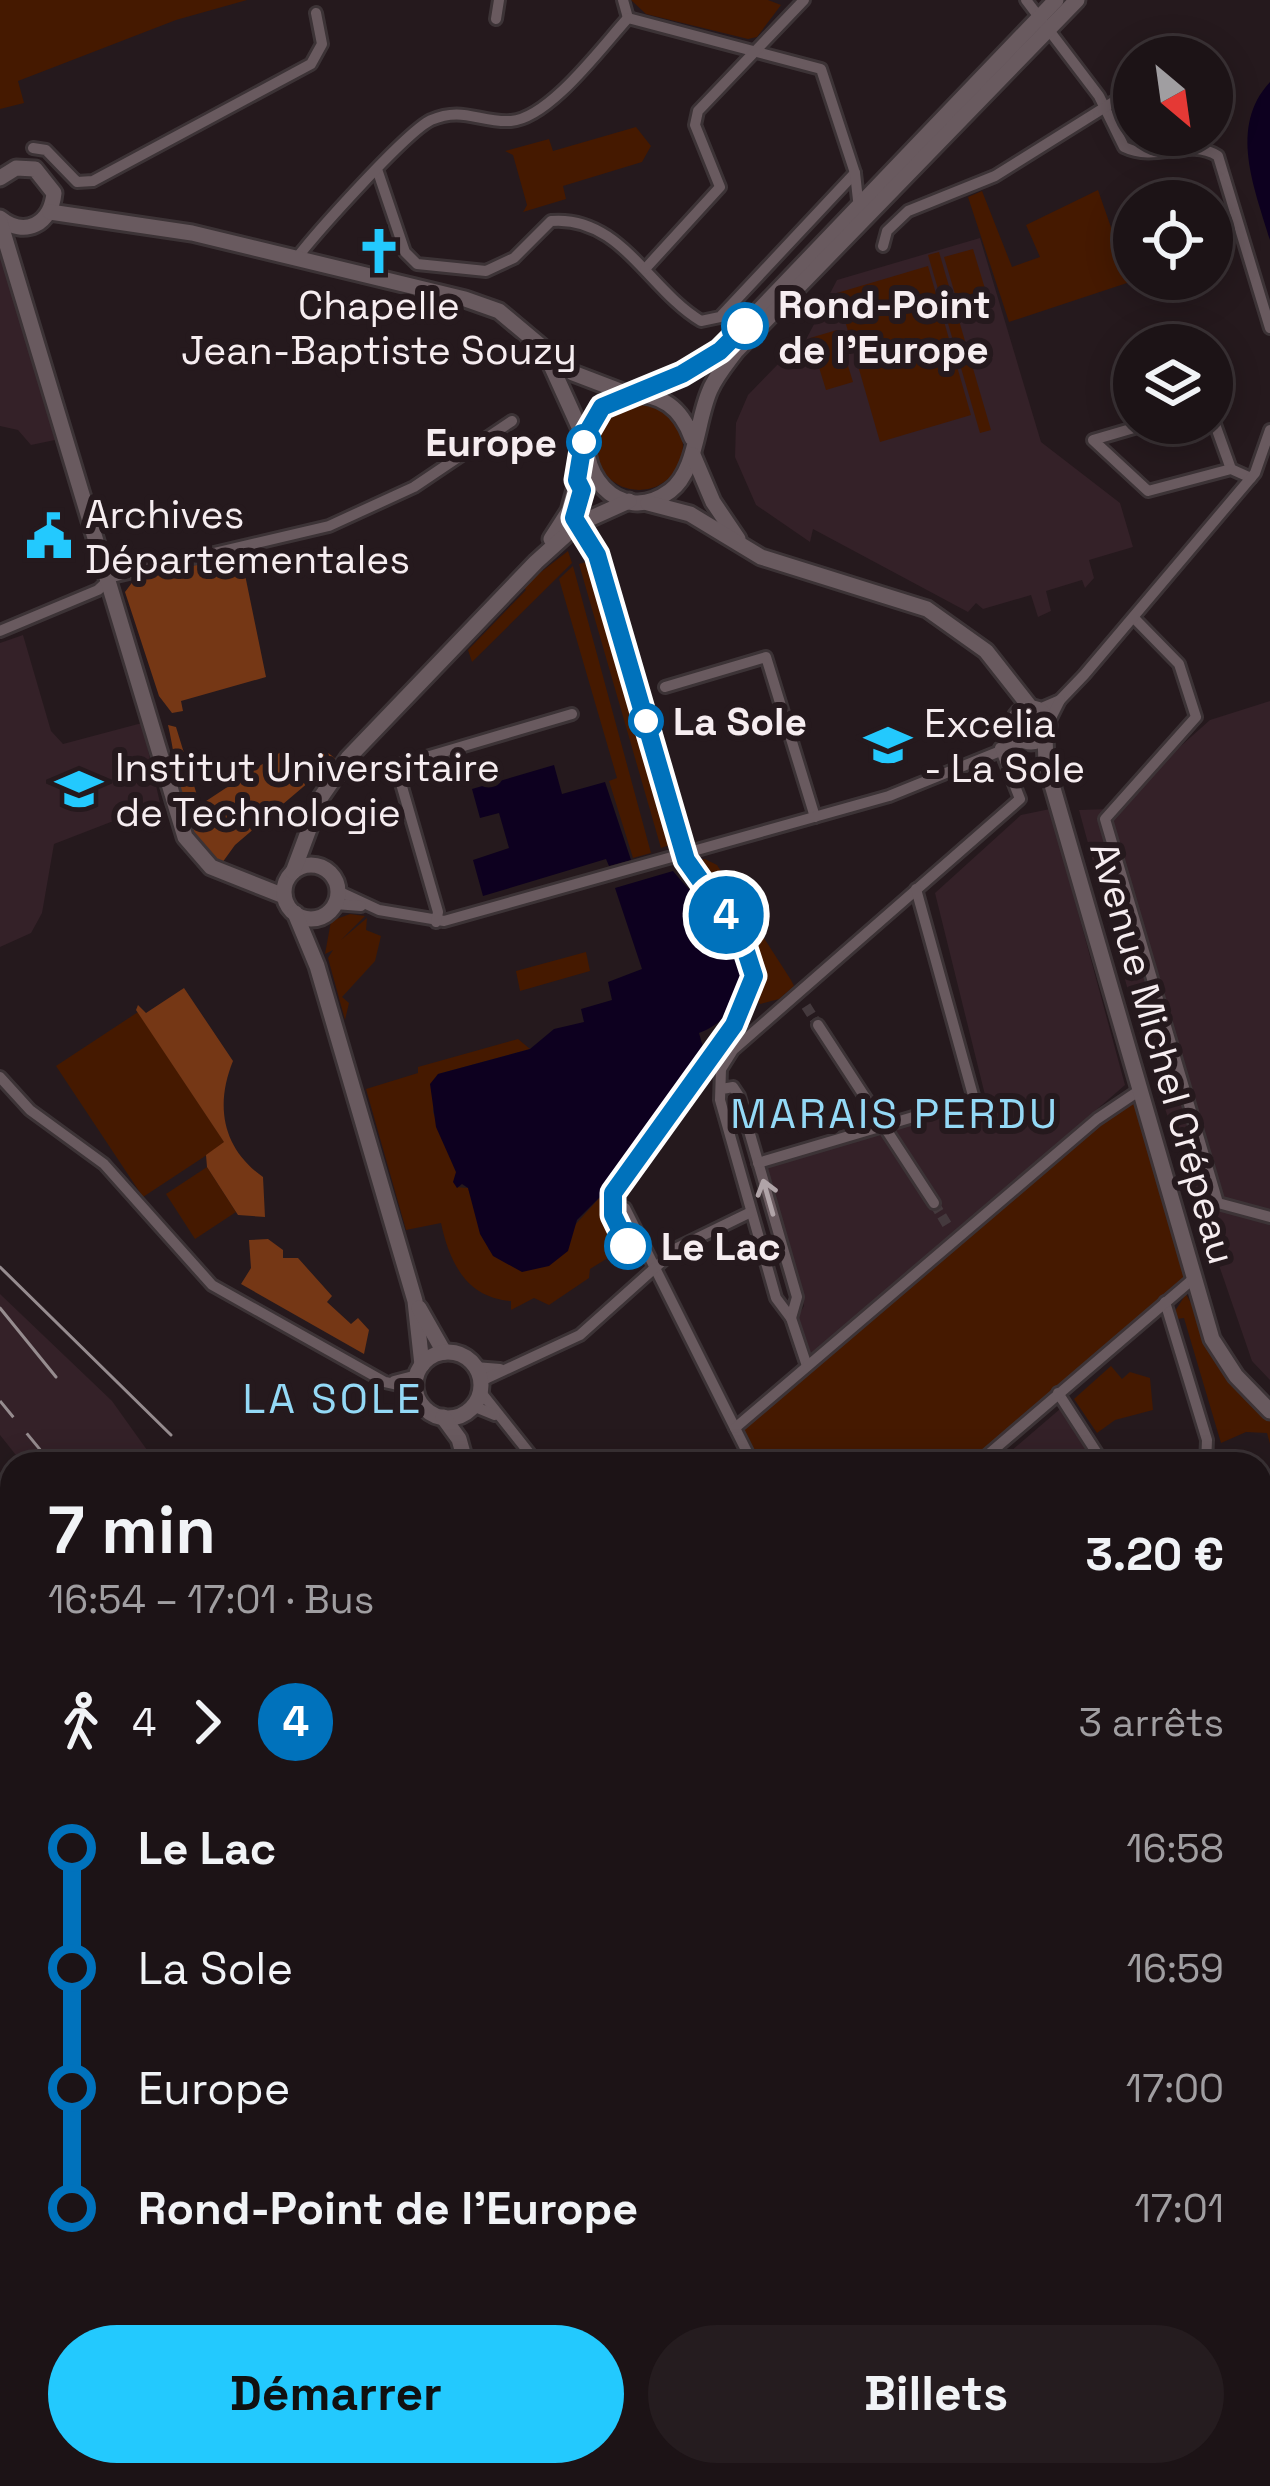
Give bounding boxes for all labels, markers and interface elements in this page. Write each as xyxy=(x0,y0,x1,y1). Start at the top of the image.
north arrow xyxy=(1113,36,1233,156)
map controls xyxy=(1113,36,1233,444)
button: locate xyxy=(1113,180,1233,300)
church icon: Chapelle Jean-Baptiste Souzy xyxy=(354,226,404,276)
place label: Rond-Point de l'Europe xyxy=(778,280,991,374)
place label: Chapelle Jean-Baptiste Souzy xyxy=(181,281,577,375)
marker: Rond-Point de l'Europe xyxy=(723,304,767,348)
button: layers xyxy=(1113,324,1233,444)
place label: Europe xyxy=(425,418,557,467)
marker: Europe xyxy=(568,426,600,458)
place label: Archives Départementales xyxy=(85,490,410,584)
public building icon: Archives Départementales xyxy=(24,511,74,561)
place label: La Sole xyxy=(673,697,807,746)
place label: Excelia - La Sole xyxy=(924,699,1085,793)
marker: La Sole xyxy=(630,705,662,737)
school or university icon: Excelia - La Sole xyxy=(863,720,913,770)
place label: Institut Universitaire de Technologie xyxy=(115,743,500,837)
school or university icon: Institut Universitaire de Technologie xyxy=(54,764,104,814)
street label: Avenue Michel Crépeau xyxy=(1079,836,1247,1270)
line badge: 4 xyxy=(687,876,765,954)
text: 4 xyxy=(713,888,739,941)
district label: MARAIS PERDU xyxy=(730,1087,1060,1140)
one-way arrow xyxy=(756,1179,778,1217)
place label: Le Lac xyxy=(661,1222,781,1271)
marker: Le Lac xyxy=(606,1224,650,1268)
district label: LA SOLE xyxy=(242,1372,424,1425)
text: 7 min xyxy=(48,1488,216,1572)
text: 3.20 € xyxy=(1085,1526,1224,1583)
text: 16:54 – 17:01 · Bus xyxy=(48,1575,374,1624)
icon: walk xyxy=(48,1689,114,1755)
icon: forward xyxy=(174,1689,240,1755)
text: 4 xyxy=(282,1695,309,1748)
text: 4 xyxy=(132,1698,156,1747)
text: 3 arrêts xyxy=(1078,1698,1224,1747)
text: Le Lac xyxy=(138,1820,276,1877)
text: 16:58 xyxy=(1126,1824,1224,1873)
text: La Sole xyxy=(138,1940,293,1997)
text: 16:59 xyxy=(1127,1944,1224,1993)
text: Europe xyxy=(138,2060,290,2117)
text: 17:00 xyxy=(1126,2064,1224,2113)
text: Rond-Point de l'Europe xyxy=(138,2180,638,2237)
text: 17:01 xyxy=(1135,2184,1224,2233)
button: Démarrer xyxy=(48,2325,624,2463)
button: Billets xyxy=(648,2325,1224,2463)

